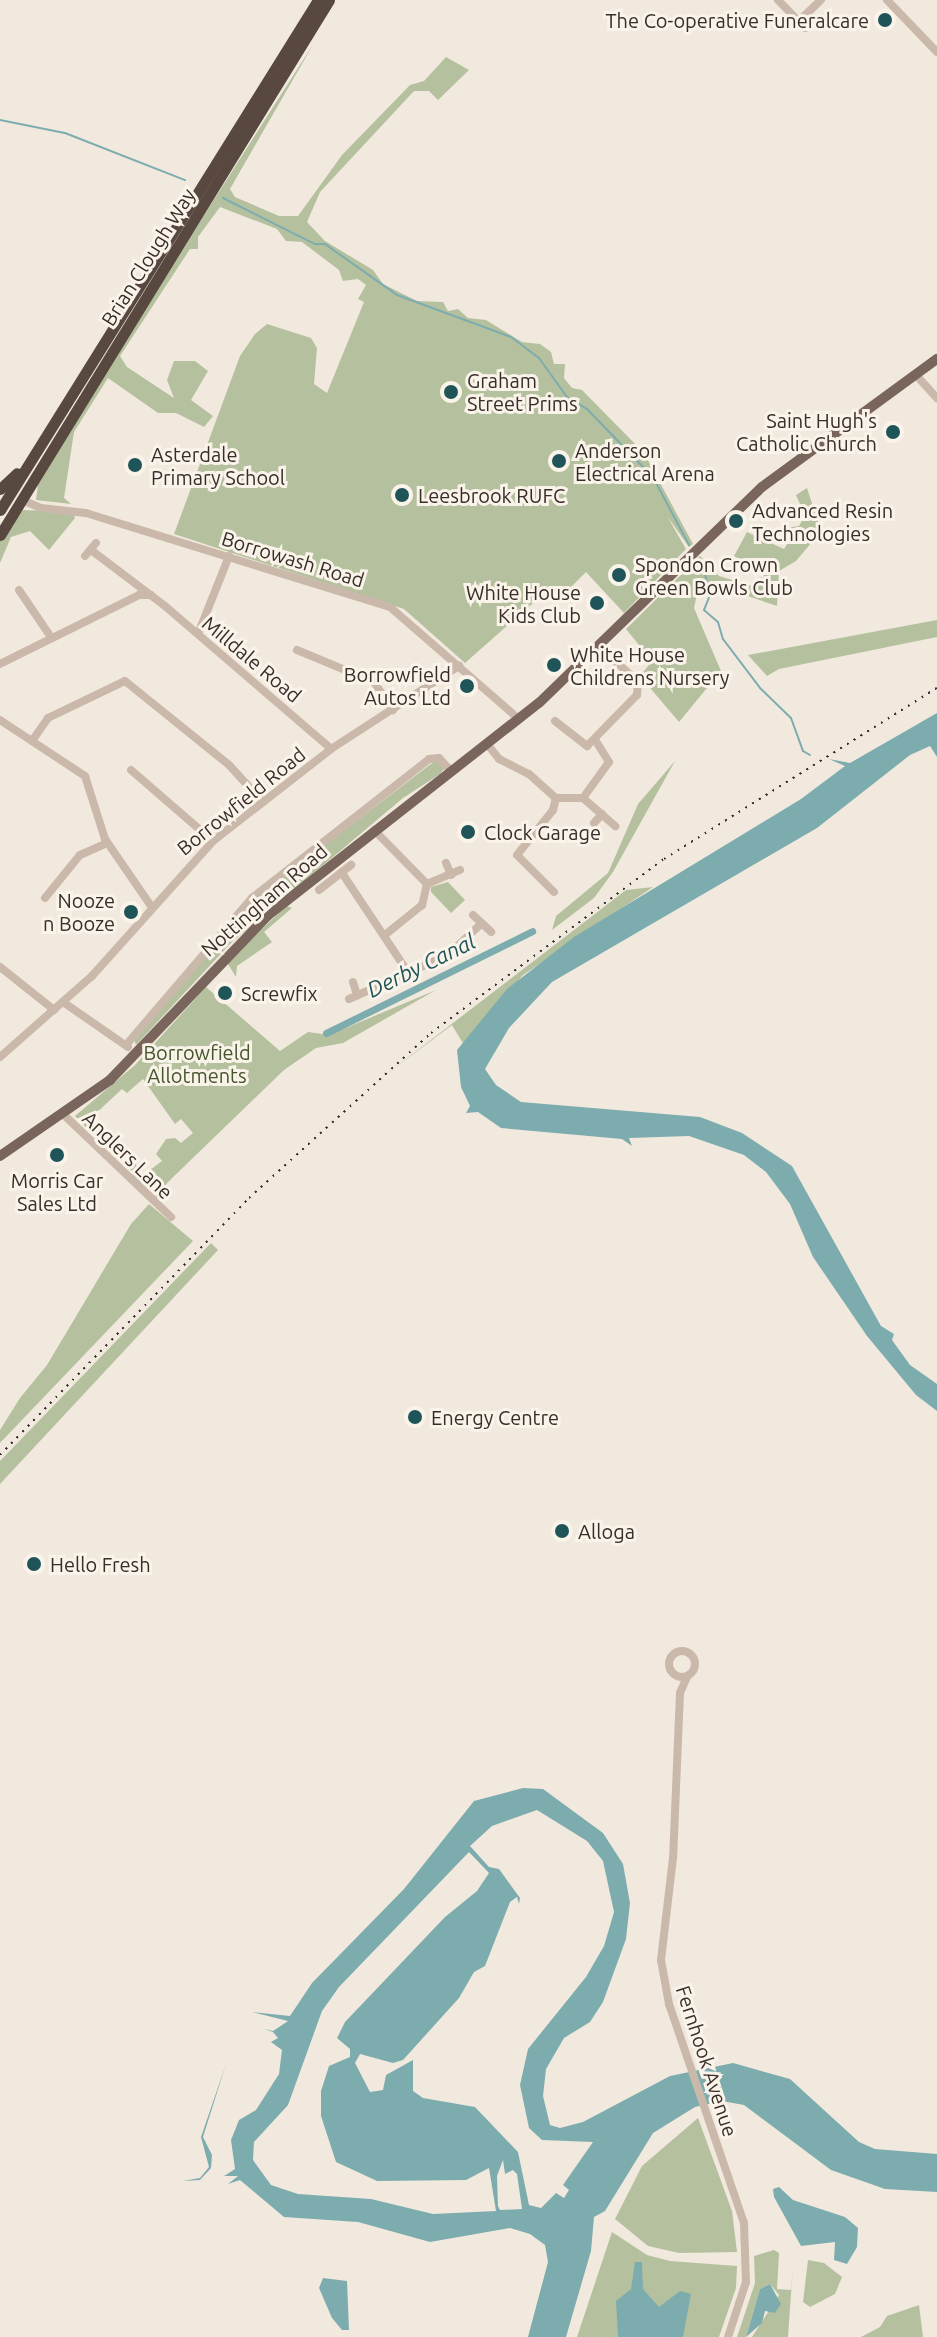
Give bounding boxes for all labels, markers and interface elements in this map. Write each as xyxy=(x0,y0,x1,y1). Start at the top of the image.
place label: The Co-operative Funeralcare xyxy=(605,8,869,32)
marker: The Co-operative Funeralcare xyxy=(876,11,894,29)
street label: Brian Clough Way xyxy=(96,184,200,330)
place label: Graham Street Prims xyxy=(467,368,578,415)
marker: Graham Street Prims xyxy=(442,383,460,401)
place label: Saint Hugh's Catholic Church xyxy=(736,408,877,455)
marker: Saint Hugh's Catholic Church xyxy=(884,423,902,441)
place label: Anderson Electrical Arena xyxy=(575,438,715,485)
place label: Asterdale Primary School xyxy=(151,442,285,489)
marker: Anderson Electrical Arena xyxy=(550,452,568,470)
marker: Asterdale Primary School xyxy=(126,456,144,474)
place label: Leesbrook RUFC xyxy=(418,483,565,507)
marker: Leesbrook RUFC xyxy=(393,486,411,504)
place label: Advanced Resin Technologies xyxy=(752,498,893,545)
marker: Advanced Resin Technologies xyxy=(727,512,745,530)
street label: Borrowash Road xyxy=(219,526,367,592)
place label: Spondon Crown Green Bowls Club xyxy=(635,552,793,599)
marker: Spondon Crown Green Bowls Club xyxy=(610,566,628,584)
place label: White House Kids Club xyxy=(466,580,581,627)
marker: White House Kids Club xyxy=(588,594,606,612)
street label: Milldale Road xyxy=(198,611,306,707)
place label: White House Childrens Nursery xyxy=(570,642,729,689)
marker: White House Childrens Nursery xyxy=(545,656,563,674)
place label: Borrowfield Autos Ltd xyxy=(344,662,451,709)
marker: Borrowfield Autos Ltd xyxy=(458,677,476,695)
street label: Borrowfield Road xyxy=(172,742,310,860)
place label: Clock Garage xyxy=(484,820,601,844)
marker: Clock Garage xyxy=(459,823,477,841)
street label: Nottingham Road xyxy=(196,839,332,961)
place label: Nooze n Booze xyxy=(43,888,115,935)
marker: Nooze n Booze xyxy=(122,903,140,921)
water label: Derby Canal xyxy=(362,927,480,1003)
place label: Screwfix xyxy=(241,981,317,1005)
marker: Screwfix xyxy=(216,984,234,1002)
park label: Borrowfield Allotments xyxy=(143,1041,251,1088)
street label: Anglers Lane xyxy=(78,1106,178,1204)
marker: Morris Car Sales Ltd xyxy=(48,1146,66,1164)
place label: Morris Car Sales Ltd xyxy=(11,1168,103,1215)
place label: Energy Centre xyxy=(431,1405,559,1429)
marker: Energy Centre xyxy=(406,1408,424,1426)
place label: Alloga xyxy=(578,1519,635,1543)
marker: Alloga xyxy=(553,1522,571,1540)
place label: Hello Fresh xyxy=(50,1552,151,1576)
marker: Hello Fresh xyxy=(25,1555,43,1573)
street label: Fernhook Avenue xyxy=(671,1982,743,2140)

